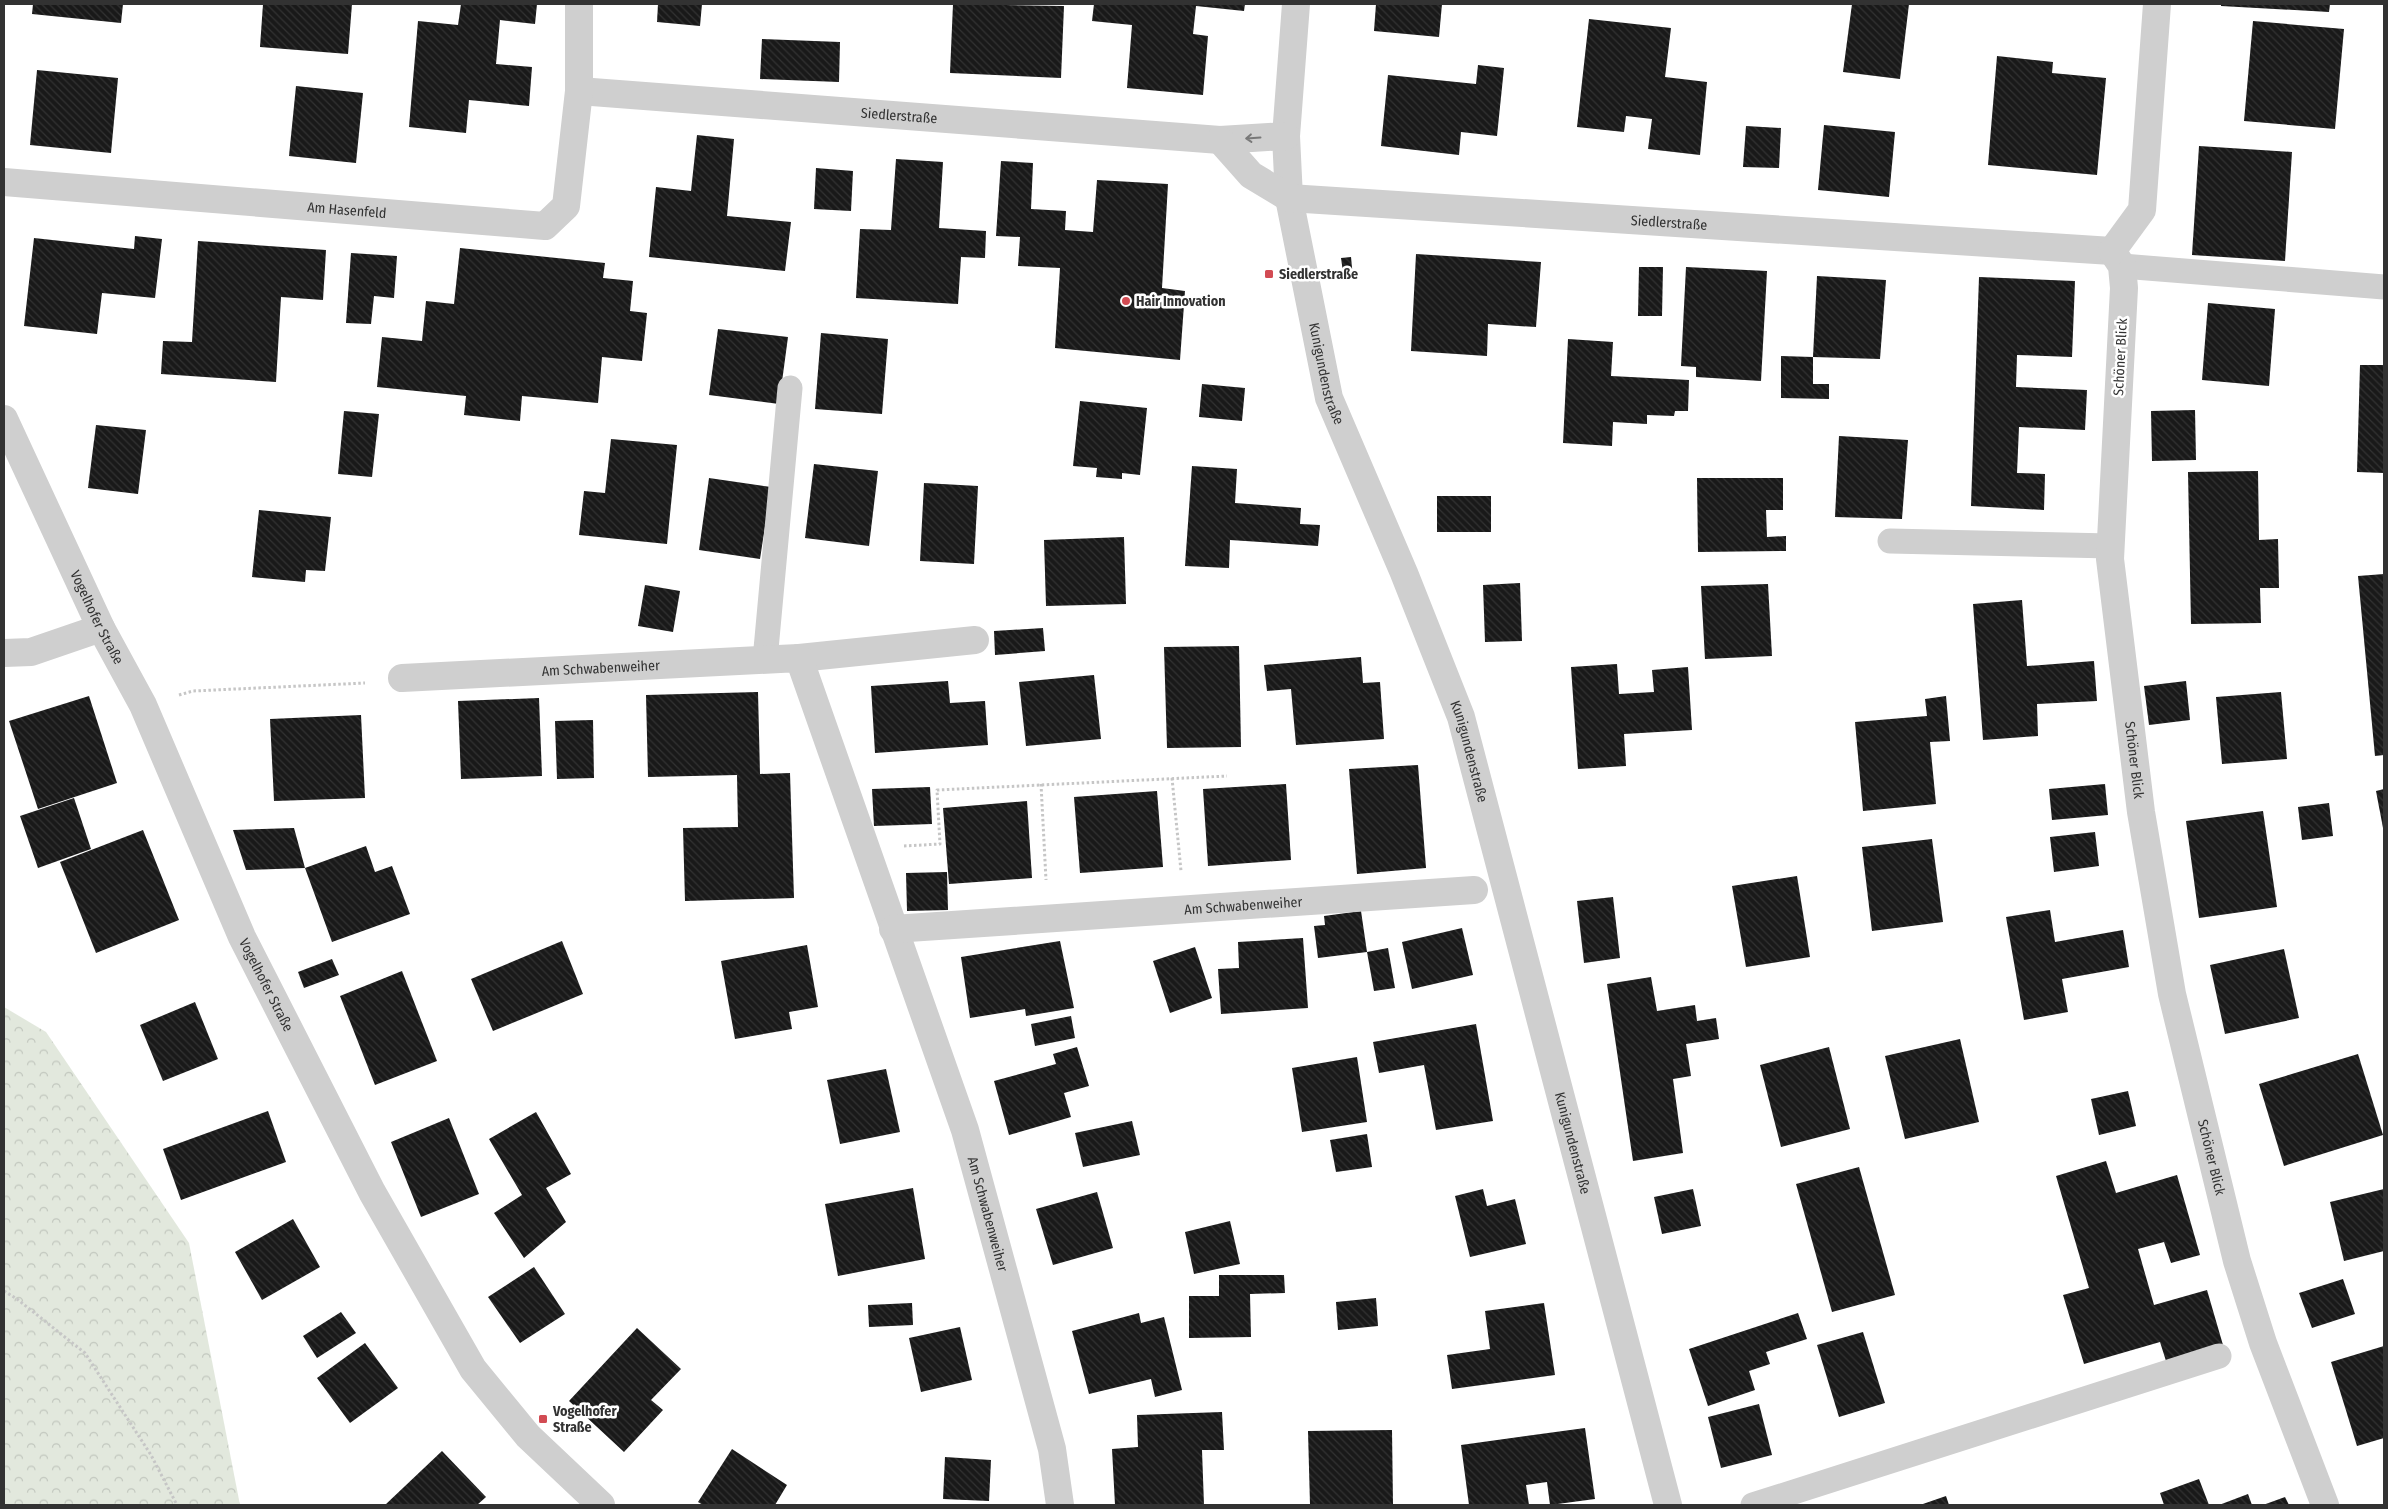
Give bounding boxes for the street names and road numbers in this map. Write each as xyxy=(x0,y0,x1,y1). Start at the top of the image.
street label: Siedlerstraße xyxy=(860,105,938,127)
street label: Am Hasenfeld xyxy=(307,199,387,222)
street label: Siedlerstraße xyxy=(1630,212,1708,234)
street label: Schöner Blick xyxy=(2110,317,2131,396)
street label: Kunigundenstraße xyxy=(1305,321,1347,427)
street label: Vogelhofer Straße xyxy=(66,568,127,667)
street label: Am Schwabenweiher xyxy=(541,657,660,680)
street label: Kunigundenstraße xyxy=(1446,698,1491,804)
street label: Schöner Blick xyxy=(2121,721,2147,800)
street label: Am Schwabenweiher xyxy=(1184,894,1303,918)
street label: Vogelhofer Straße xyxy=(235,936,297,1035)
street label: Kunigundenstraße xyxy=(1551,1090,1594,1196)
street label: Schöner Blick xyxy=(2194,1118,2229,1198)
street label: Am Schwabenweiher xyxy=(964,1155,1011,1274)

